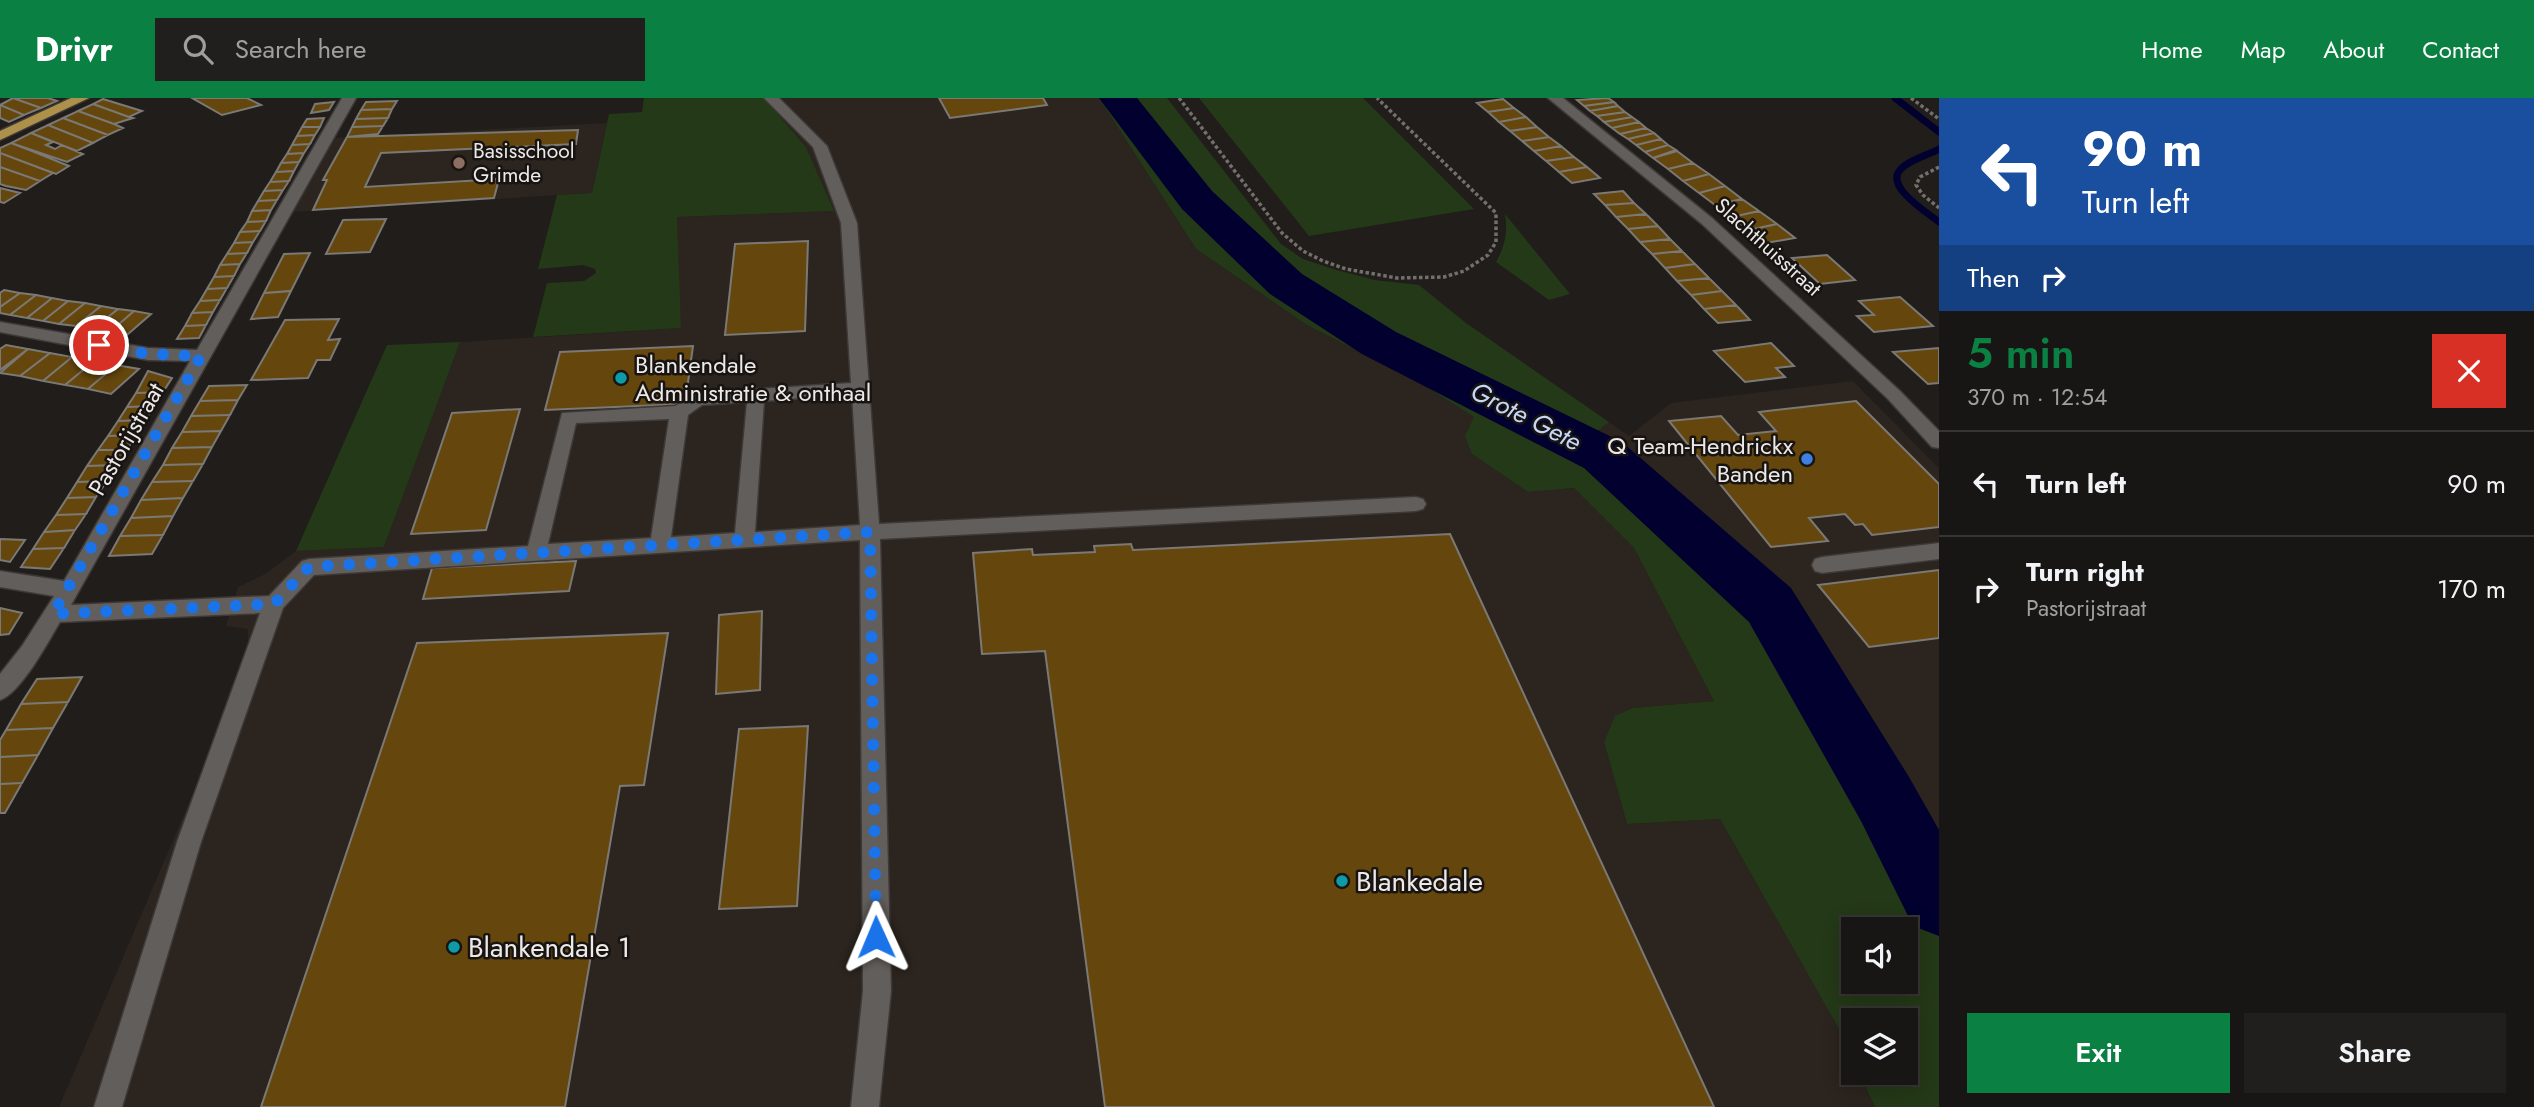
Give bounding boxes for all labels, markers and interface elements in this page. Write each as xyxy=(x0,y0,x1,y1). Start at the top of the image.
search box xyxy=(155,18,645,81)
text: Drivr xyxy=(35,26,113,73)
icon: search xyxy=(179,30,217,68)
text: Search here xyxy=(235,30,366,68)
text: Home xyxy=(2141,32,2203,67)
text: Map xyxy=(2241,32,2285,67)
text: About xyxy=(2323,32,2384,67)
text: Contact xyxy=(2422,32,2499,67)
text: 90 m xyxy=(2082,114,2202,184)
icon: left xyxy=(1967,126,2058,217)
place label: Basisschool Grimde xyxy=(473,136,575,190)
marker: Basisschool Grimde xyxy=(451,155,467,171)
text: Turn left xyxy=(2082,179,2189,225)
street label: Slachthuisstraat xyxy=(1708,191,1828,303)
text: Then xyxy=(1967,259,2020,297)
icon: right xyxy=(2034,259,2072,297)
pin xyxy=(69,315,129,375)
text: 5 min xyxy=(1967,323,2074,384)
icon: arrive xyxy=(80,326,118,364)
button: close xyxy=(2432,334,2506,408)
place label: Blankendale Administratie & onthaal xyxy=(635,347,871,410)
marker: Blankendale Administratie & onthaal xyxy=(613,370,629,386)
water label: Grote Gete xyxy=(1464,372,1588,460)
street label: Pastorijstraat xyxy=(79,376,173,502)
text: 370 m · 12:54 xyxy=(1967,380,2107,414)
place label: Q Team-Hendrickx Banden xyxy=(1607,428,1794,491)
marker: Q Team-Hendrickx Banden xyxy=(1799,451,1815,467)
icon: left xyxy=(1967,465,2005,503)
text: Turn left xyxy=(2026,465,2126,503)
text: 90 m xyxy=(2447,465,2506,503)
text: Turn right xyxy=(2026,553,2144,591)
icon: right xyxy=(1967,570,2005,608)
text: 170 m xyxy=(2437,570,2506,608)
text: Pastorijstraat xyxy=(2026,591,2146,625)
place label: Blankedale xyxy=(1356,861,1483,902)
marker: Blankedale xyxy=(1334,873,1350,889)
position arrow xyxy=(839,900,913,974)
map controls xyxy=(1841,917,1918,1085)
button: sound xyxy=(1841,917,1918,994)
place label: Blankendale 1 xyxy=(468,927,631,968)
marker: Blankendale 1 xyxy=(446,939,462,955)
button: layers xyxy=(1841,1008,1918,1085)
button: Exit xyxy=(1967,1013,2230,1093)
button: Share xyxy=(2244,1013,2506,1093)

